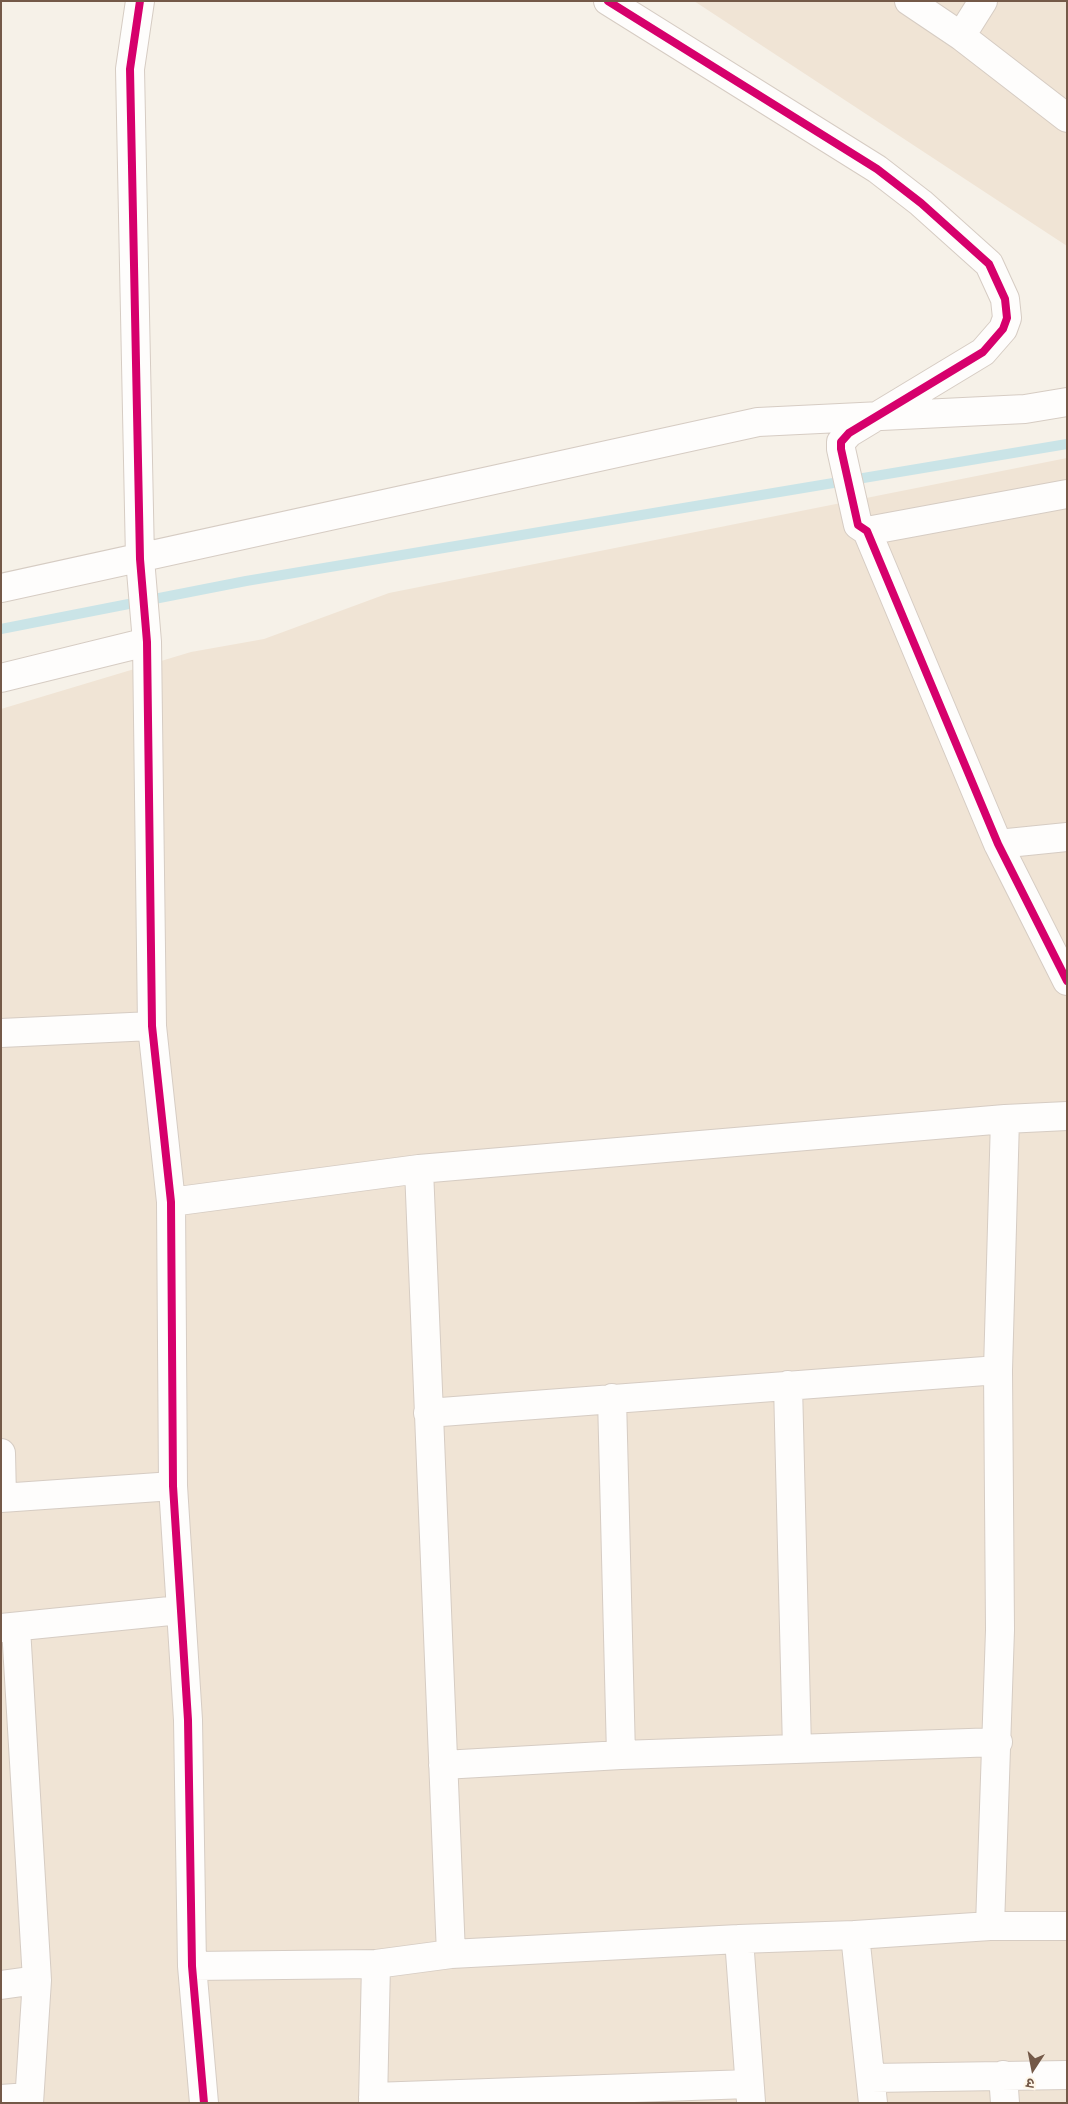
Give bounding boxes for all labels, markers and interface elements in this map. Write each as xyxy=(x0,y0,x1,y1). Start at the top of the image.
north arrow xyxy=(1008,2044,1058,2094)
text: उ xyxy=(1024,2074,1036,2093)

